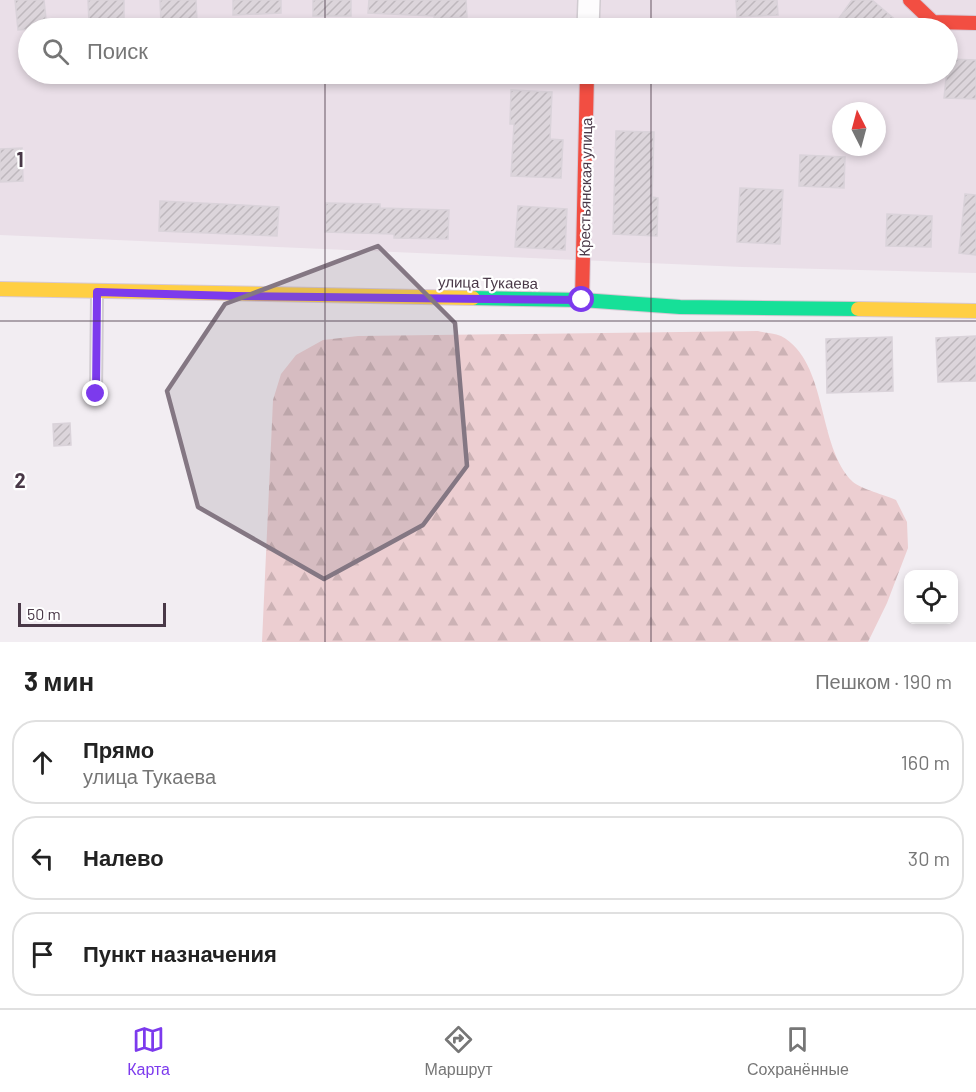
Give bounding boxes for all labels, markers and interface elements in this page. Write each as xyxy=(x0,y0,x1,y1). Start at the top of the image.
search box xyxy=(18,18,958,84)
icon: search xyxy=(39,35,72,68)
text: Поиск xyxy=(87,37,148,63)
north arrow xyxy=(832,102,886,156)
street label: Крестьянская улица xyxy=(575,117,595,257)
text: 1 xyxy=(16,147,24,171)
street label: улица Тукаева xyxy=(438,272,539,292)
route start xyxy=(568,286,594,312)
route end xyxy=(82,380,108,406)
text: 2 xyxy=(14,468,26,492)
map controls xyxy=(904,570,958,624)
button: locate xyxy=(904,570,958,624)
scale bar xyxy=(18,600,166,628)
text: 50 m xyxy=(27,604,61,623)
text: 3 мин xyxy=(24,665,94,696)
text: Пешком · 190 m xyxy=(815,669,952,693)
text: Прямо xyxy=(83,736,154,762)
icon: ahead xyxy=(26,746,59,779)
text: 160 m xyxy=(901,750,950,774)
text: улица Тукаева xyxy=(83,764,216,788)
icon: left xyxy=(26,842,59,875)
text: Налево xyxy=(83,844,164,870)
text: 30 m xyxy=(908,846,950,870)
icon: arrive xyxy=(26,938,59,971)
text: Пункт назначения xyxy=(83,940,277,966)
tab: Карта xyxy=(127,1023,170,1079)
tab: Маршрут xyxy=(424,1023,493,1079)
tab: Сохранённые xyxy=(747,1023,849,1079)

